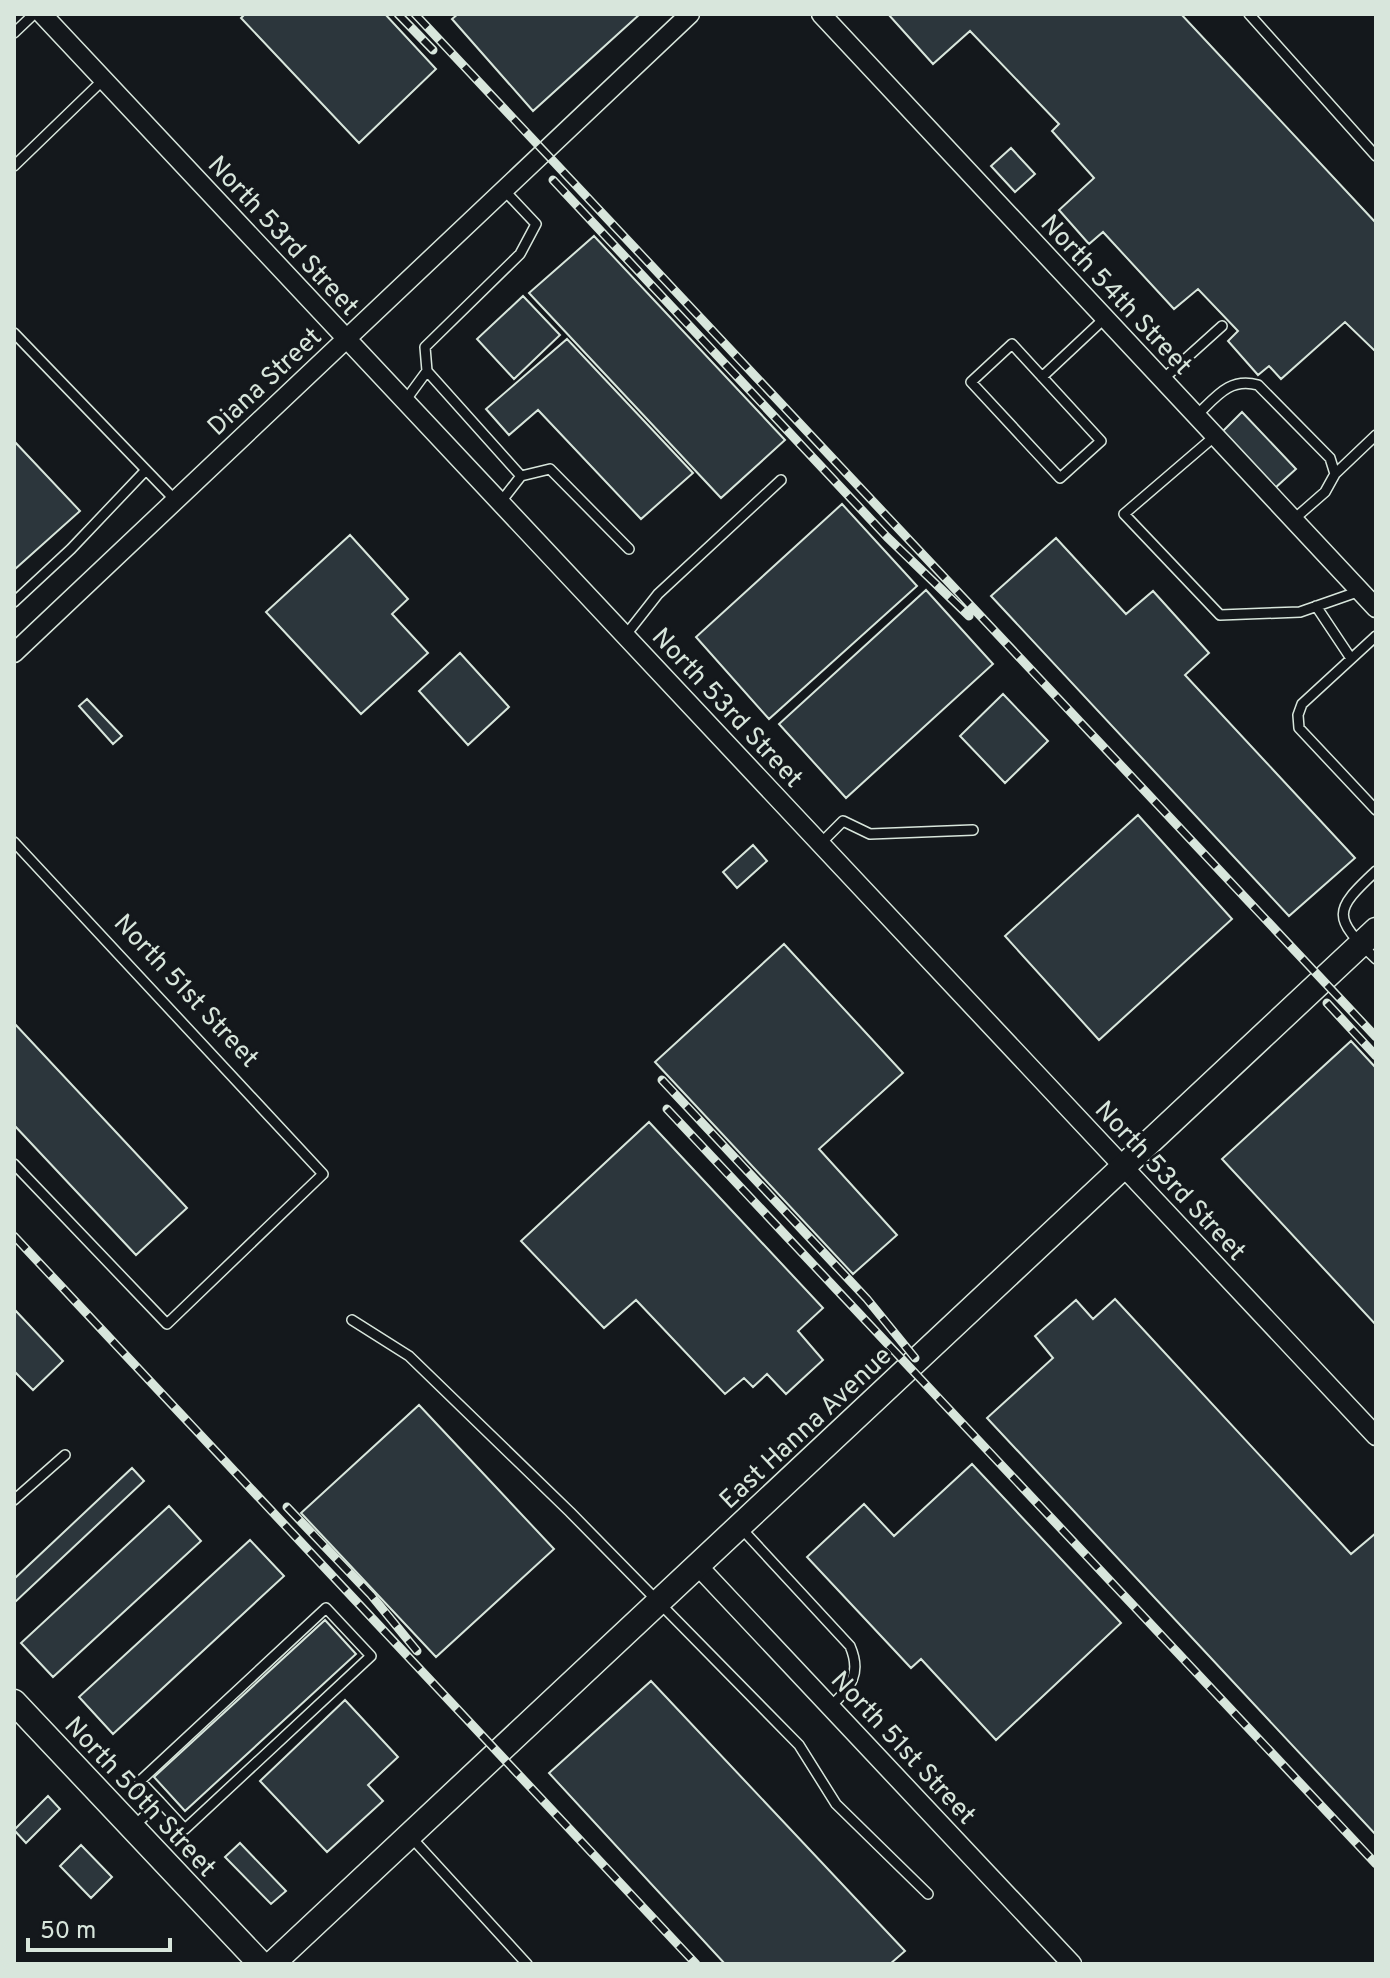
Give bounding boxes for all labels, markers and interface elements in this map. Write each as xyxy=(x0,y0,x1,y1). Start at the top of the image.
street label: North 53rd Street xyxy=(200,150,365,324)
street label: North 54th Street xyxy=(1032,208,1198,383)
street label: Diana Street xyxy=(202,321,330,444)
street label: North 53rd Street xyxy=(644,622,809,796)
street label: North 51st Street xyxy=(106,908,265,1075)
street label: North 53rd Street xyxy=(1087,1095,1252,1269)
street label: East Hanna Avenue xyxy=(714,1340,900,1517)
street label: North 51st Street xyxy=(823,1665,982,1832)
street label: North 50th Street xyxy=(56,1710,222,1885)
scale bar xyxy=(28,1902,170,1952)
text: 50 m xyxy=(40,1917,96,1947)

